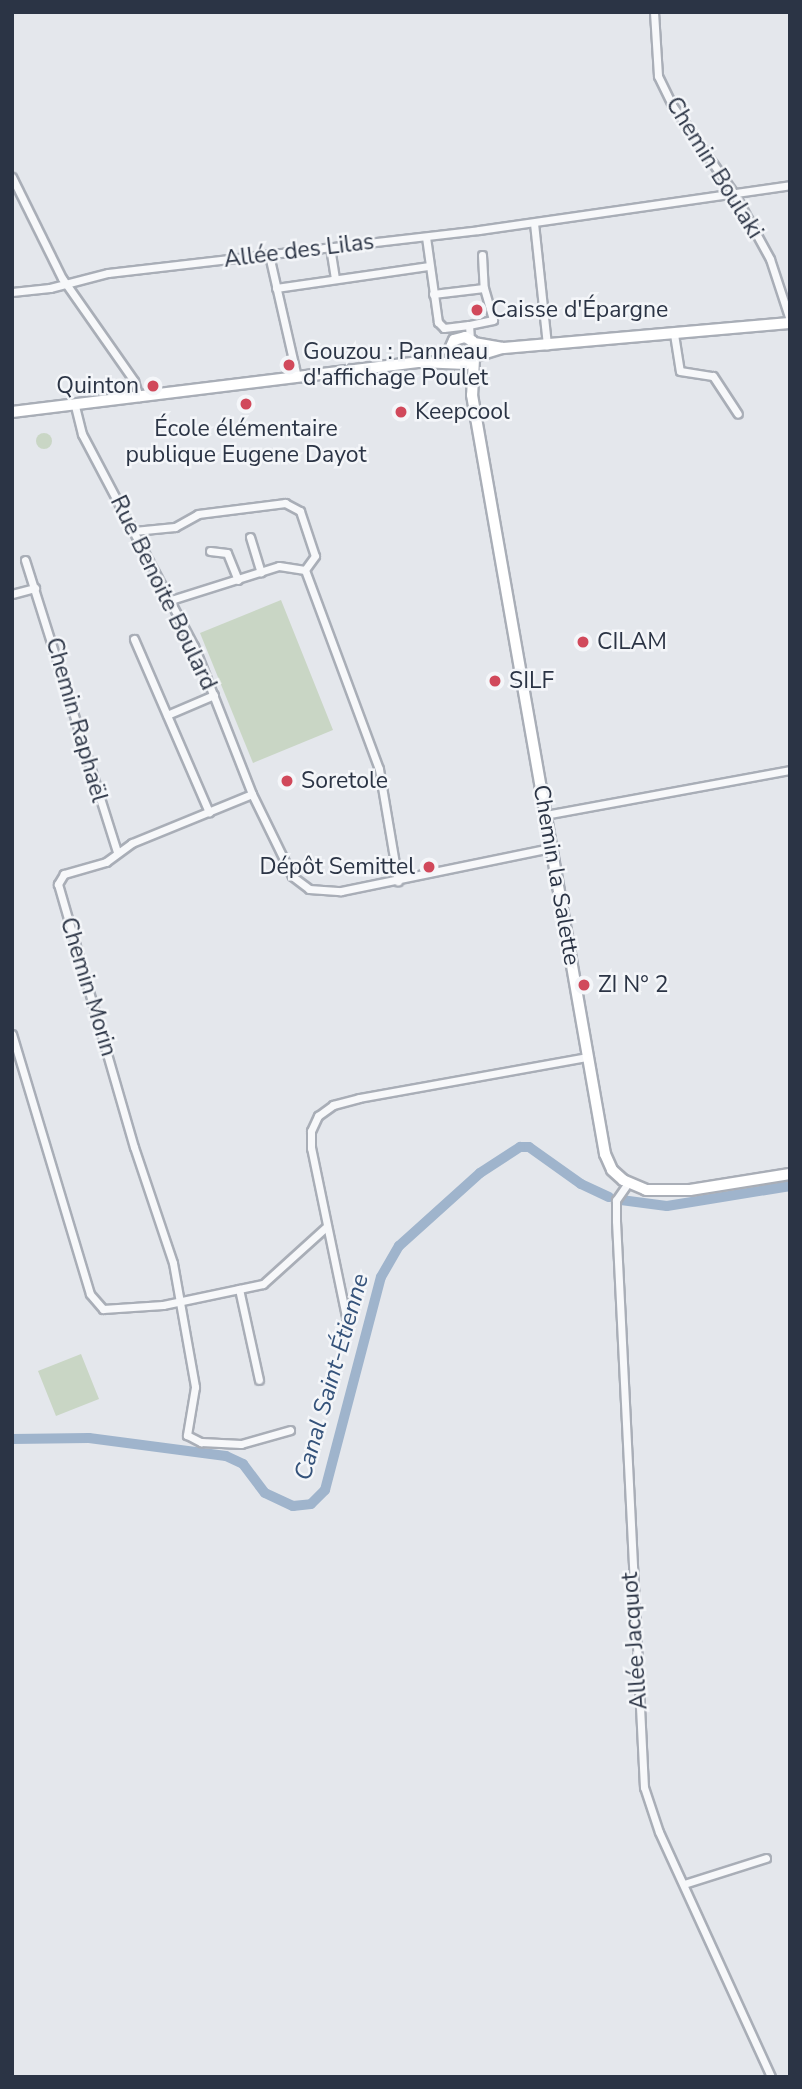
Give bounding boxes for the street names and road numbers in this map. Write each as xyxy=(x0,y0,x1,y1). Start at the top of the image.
street label: Chemin Boulaki xyxy=(659,92,769,244)
street label: Allée des Lilas xyxy=(222,228,376,274)
street label: Rue Benoite Boulard xyxy=(104,491,222,695)
street label: Chemin Raphaël xyxy=(39,634,113,806)
street label: Chemin la Salette xyxy=(527,783,585,967)
street label: Chemin Morin xyxy=(54,914,122,1060)
street label: Allée Jacquot xyxy=(616,1571,654,1711)

